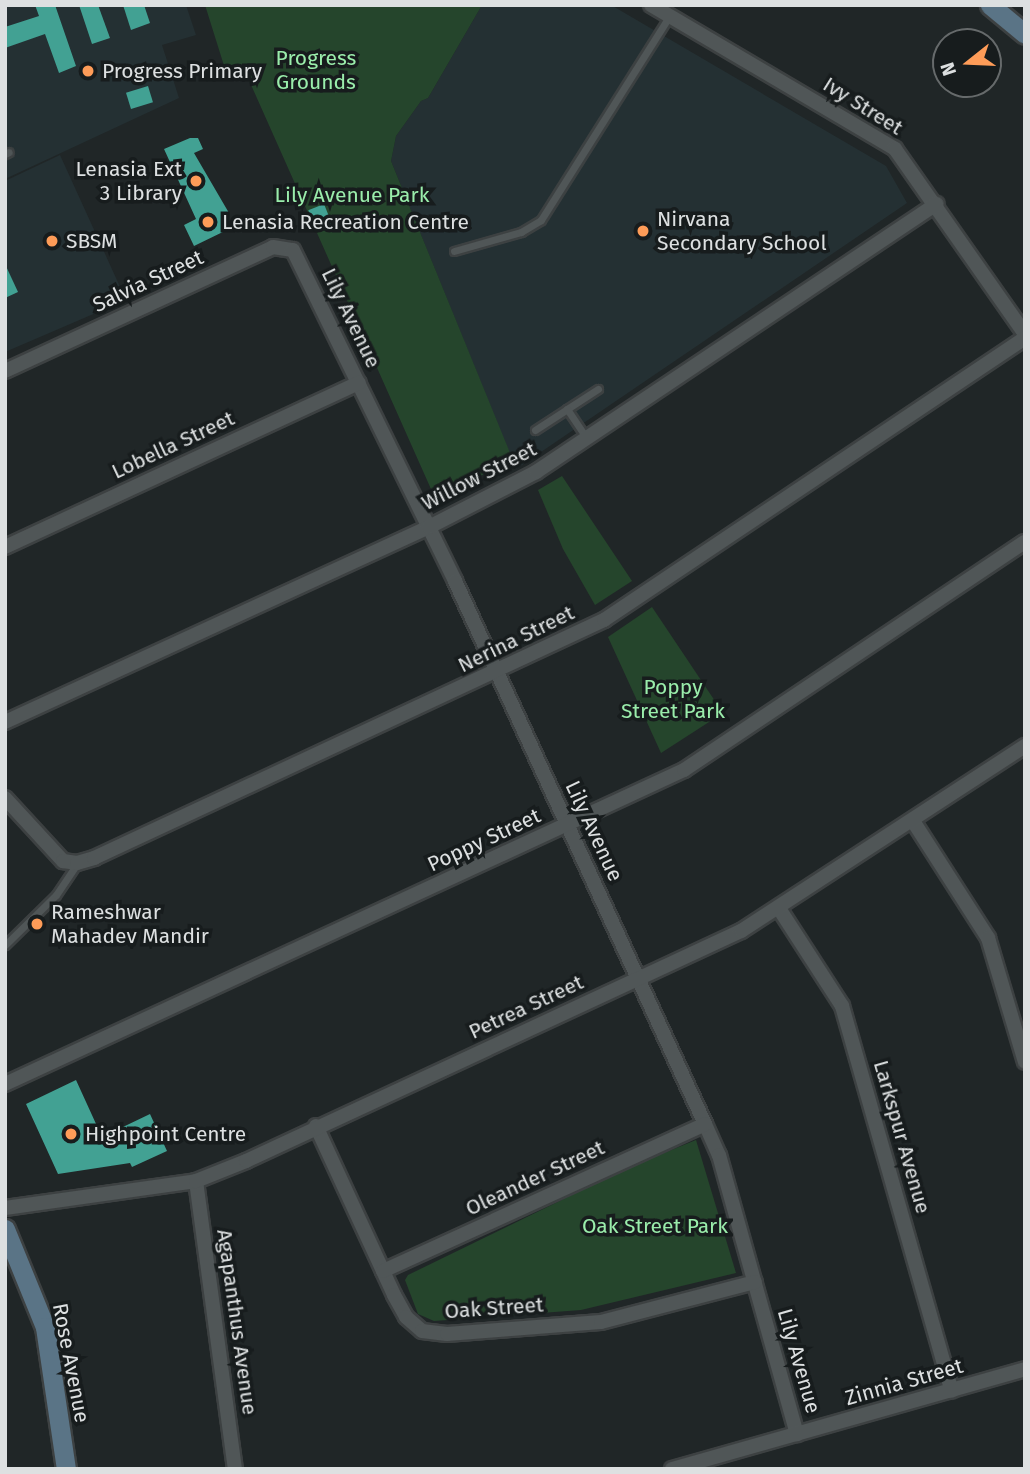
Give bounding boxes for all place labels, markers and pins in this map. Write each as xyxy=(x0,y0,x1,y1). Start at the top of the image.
place label: Progress Primary xyxy=(102,58,262,84)
marker: Progress Primary xyxy=(80,63,96,79)
place label: Lenasia Ext 3 Library xyxy=(75,156,182,206)
marker: Lenasia Ext 3 Library xyxy=(188,173,204,189)
place label: Nirvana Secondary School xyxy=(657,206,827,256)
place label: Lenasia Recreation Centre xyxy=(222,209,469,235)
marker: Lenasia Recreation Centre xyxy=(200,214,216,230)
marker: Nirvana Secondary School xyxy=(635,223,651,239)
place label: SBSM xyxy=(66,228,117,254)
marker: SBSM xyxy=(44,233,60,249)
place label: Rameshwar Mahadev Mandir xyxy=(51,899,209,949)
marker: Rameshwar Mahadev Mandir xyxy=(29,916,45,932)
place label: Highpoint Centre xyxy=(85,1121,246,1147)
marker: Highpoint Centre xyxy=(63,1126,79,1142)

